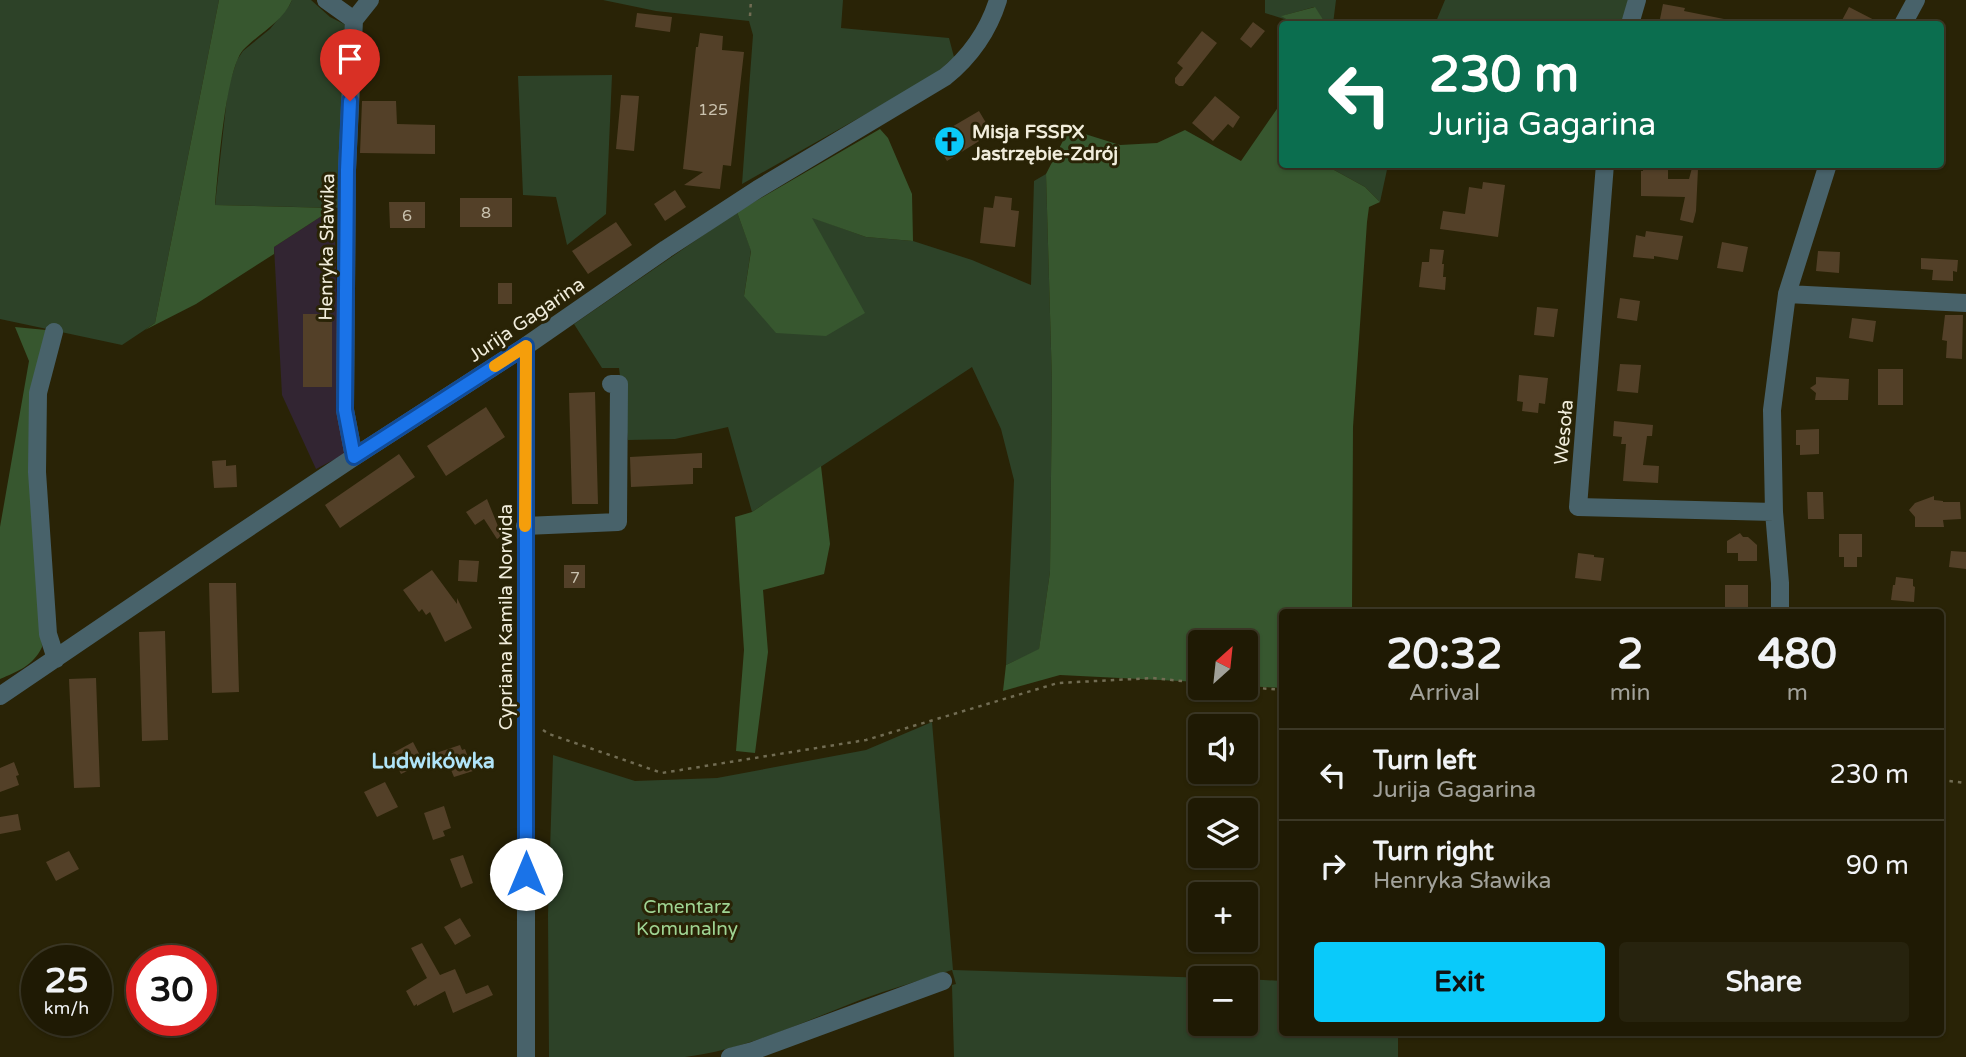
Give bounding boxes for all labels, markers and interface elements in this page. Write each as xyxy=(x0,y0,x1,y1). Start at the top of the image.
pin xyxy=(320,29,380,101)
icon: arrive xyxy=(331,40,369,78)
text: 230 m xyxy=(1429,46,1579,105)
icon: left xyxy=(1314,49,1405,140)
house number: 125 xyxy=(698,100,728,120)
text: Jurija Gagarina xyxy=(1429,106,1656,144)
place label: Misja FSSPX Jastrzębie-Zdrój xyxy=(971,121,1118,166)
church icon: Misja FSSPX Jastrzębie-Zdrój xyxy=(932,125,966,159)
street label: Henryka Sławika xyxy=(315,173,339,321)
house number: 8 xyxy=(481,203,491,223)
house number: 6 xyxy=(402,206,412,226)
street label: Jurija Gagarina xyxy=(464,273,589,367)
street label: Wesoła xyxy=(1550,399,1578,466)
street label: Cypriana Kamila Norwida xyxy=(495,504,517,730)
house number: 7 xyxy=(570,568,580,588)
text: 20:32 xyxy=(1386,629,1503,680)
text: 2 xyxy=(1617,629,1643,680)
text: 480 xyxy=(1758,629,1837,680)
north arrow xyxy=(1188,630,1258,700)
map controls xyxy=(1188,630,1258,1036)
text: Arrival xyxy=(1409,679,1480,707)
text: min xyxy=(1610,679,1651,707)
text: m xyxy=(1787,679,1808,707)
button: sound xyxy=(1188,714,1258,784)
text: Turn left xyxy=(1373,745,1476,776)
district label: Ludwikówka xyxy=(371,749,495,774)
icon: left xyxy=(1314,756,1352,794)
text: 230 m xyxy=(1829,759,1909,790)
text: Jurija Gagarina xyxy=(1373,776,1536,804)
button: layers xyxy=(1188,798,1258,868)
text: Turn right xyxy=(1373,836,1494,867)
position arrow xyxy=(489,837,563,911)
icon: right xyxy=(1314,847,1352,885)
text: 90 m xyxy=(1846,850,1909,881)
text: Henryka Sławika xyxy=(1373,867,1551,895)
button: + xyxy=(1188,882,1258,952)
park label: Cmentarz Komunalny xyxy=(636,896,738,940)
button: Exit xyxy=(1314,942,1605,1022)
button: Share xyxy=(1619,942,1909,1022)
speed limit sign: 30 xyxy=(126,945,217,1036)
text: 25 xyxy=(45,960,88,1002)
button: − xyxy=(1188,966,1258,1036)
text: km/h xyxy=(44,997,89,1019)

